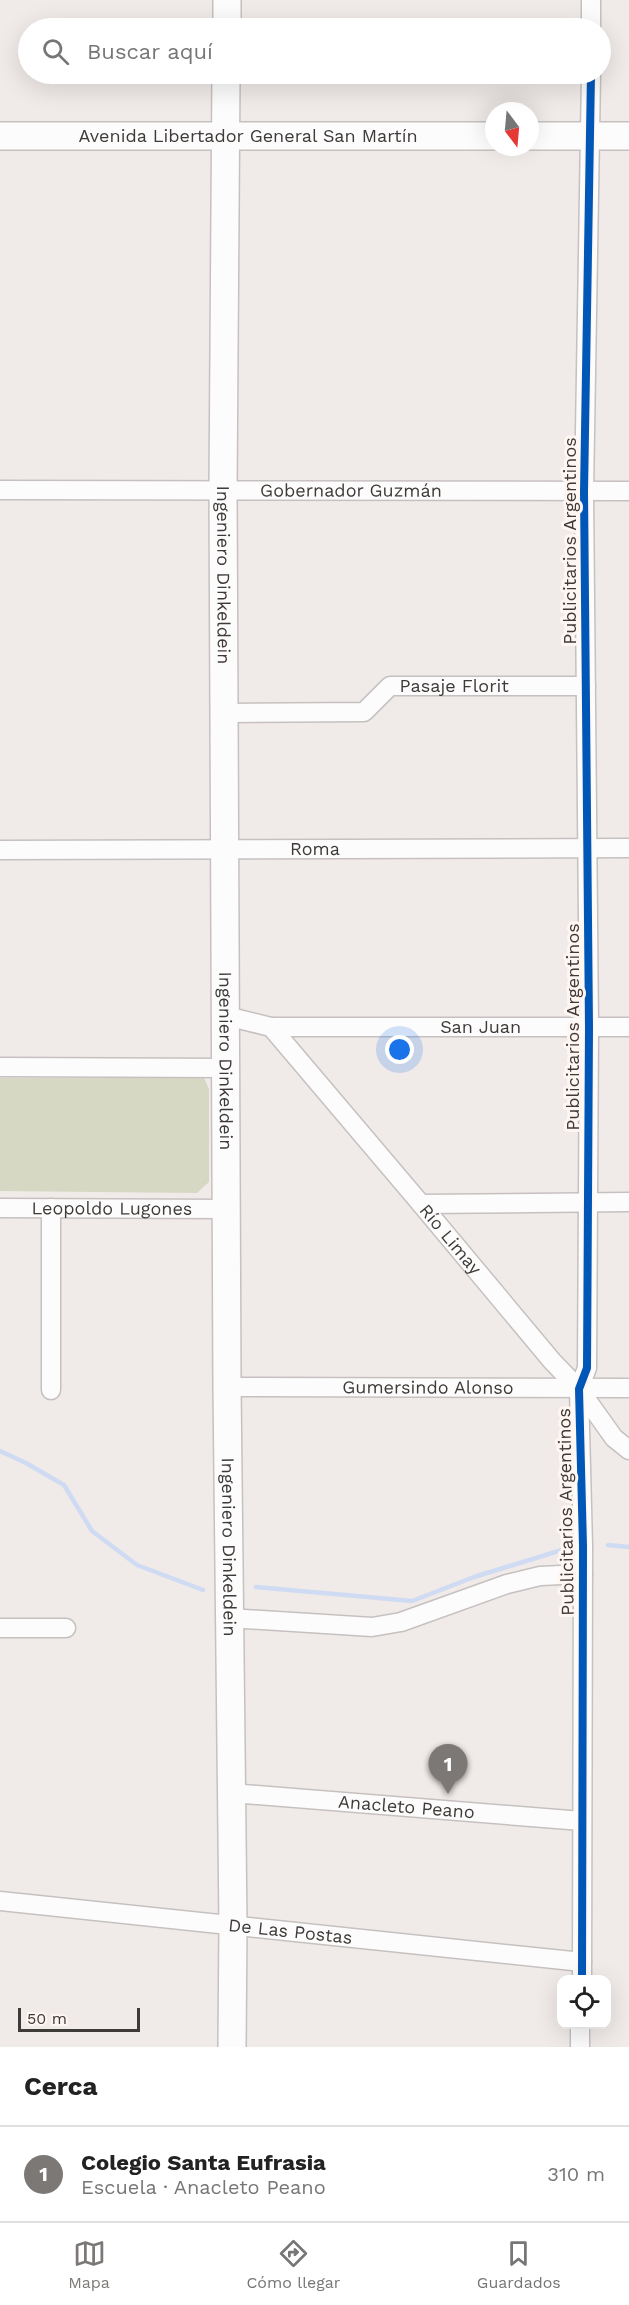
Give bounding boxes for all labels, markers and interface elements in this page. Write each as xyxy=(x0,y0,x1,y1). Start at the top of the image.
search box xyxy=(18,18,611,84)
icon: search xyxy=(39,35,72,68)
text: Buscar aquí xyxy=(87,39,213,64)
north arrow xyxy=(485,102,539,156)
street label: Avenida Libertador General San Martín xyxy=(78,125,418,146)
street label: Publicitarios Argentinos xyxy=(559,437,580,645)
street label: Gobernador Guzmán xyxy=(260,479,442,501)
street label: Ingeniero Dinkeldein xyxy=(213,485,235,665)
street label: Pasaje Florit xyxy=(400,675,509,696)
street label: Roma xyxy=(290,838,340,859)
street label: Publicitarios Argentinos xyxy=(562,923,583,1131)
street label: Ingeniero Dinkeldein xyxy=(215,971,237,1151)
street label: San Juan xyxy=(440,1016,521,1037)
your location xyxy=(385,1035,414,1064)
street label: Leopoldo Lugones xyxy=(32,1197,192,1219)
street label: Río Limay xyxy=(415,1200,487,1279)
street label: Gumersindo Alonso xyxy=(342,1376,514,1398)
street label: Publicitarios Argentinos xyxy=(553,1408,578,1616)
street label: Ingeniero Dinkeldein xyxy=(218,1457,241,1637)
pin: 1 xyxy=(428,1744,468,1794)
street label: Anacleto Peano xyxy=(337,1791,476,1822)
street label: De Las Postas xyxy=(227,1914,353,1948)
map controls xyxy=(557,1975,611,2029)
button: locate xyxy=(557,1975,611,2029)
scale bar xyxy=(18,2005,140,2032)
text: 50 m xyxy=(27,2009,67,2028)
text: Cerca xyxy=(24,2071,98,2101)
text: Colegio Santa Eufrasia xyxy=(81,2150,326,2175)
text: 1 xyxy=(39,2162,48,2186)
text: 310 m xyxy=(547,2162,605,2186)
text: Escuela · Anacleto Peano xyxy=(81,2175,326,2199)
tab: Mapa xyxy=(68,2237,110,2292)
tab: Cómo llegar xyxy=(246,2237,340,2292)
tab: Guardados xyxy=(477,2237,561,2292)

